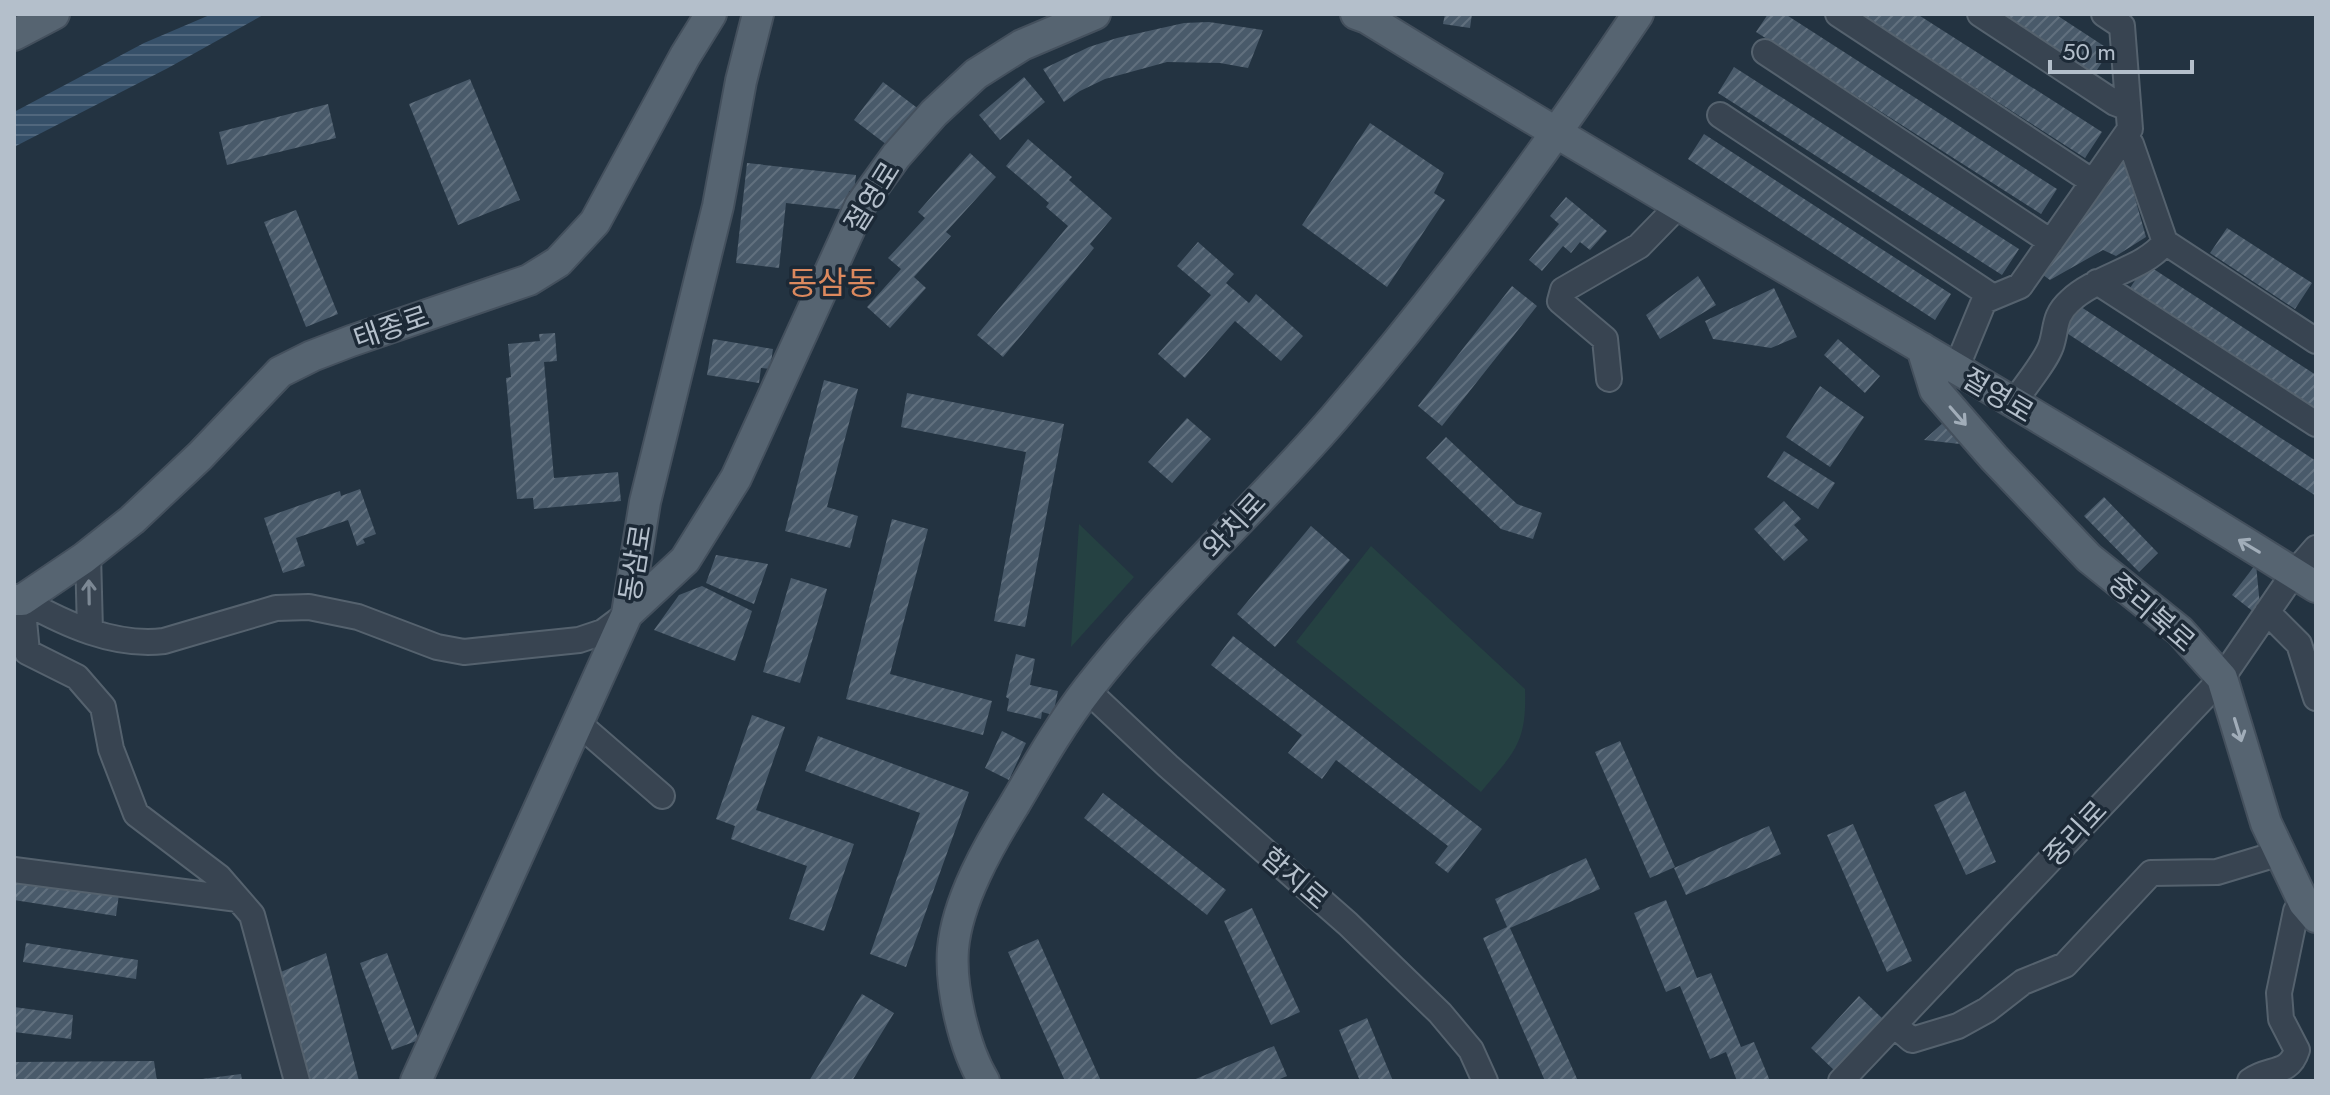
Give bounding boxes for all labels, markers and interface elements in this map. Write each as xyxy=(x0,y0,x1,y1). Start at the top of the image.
scale bar xyxy=(2050,24,2192,74)
text: 50 m xyxy=(2062,34,2116,69)
street label: 절영로 xyxy=(835,154,910,241)
district label: 동삼동 xyxy=(788,260,876,306)
street label: 태종로 xyxy=(348,296,434,359)
street label: 절영로 xyxy=(1954,358,2041,433)
one-way arrow xyxy=(1949,405,1967,425)
street label: 와치로 xyxy=(1193,483,1276,568)
street label: 동삼로 xyxy=(609,522,662,604)
one-way arrow xyxy=(2238,538,2261,554)
street label: 중리북로 xyxy=(2099,563,2204,662)
one-way arrow xyxy=(81,579,97,606)
one-way arrow xyxy=(2231,717,2246,743)
street label: 중리로 xyxy=(2034,791,2117,876)
street label: 함지로 xyxy=(1252,838,1337,919)

